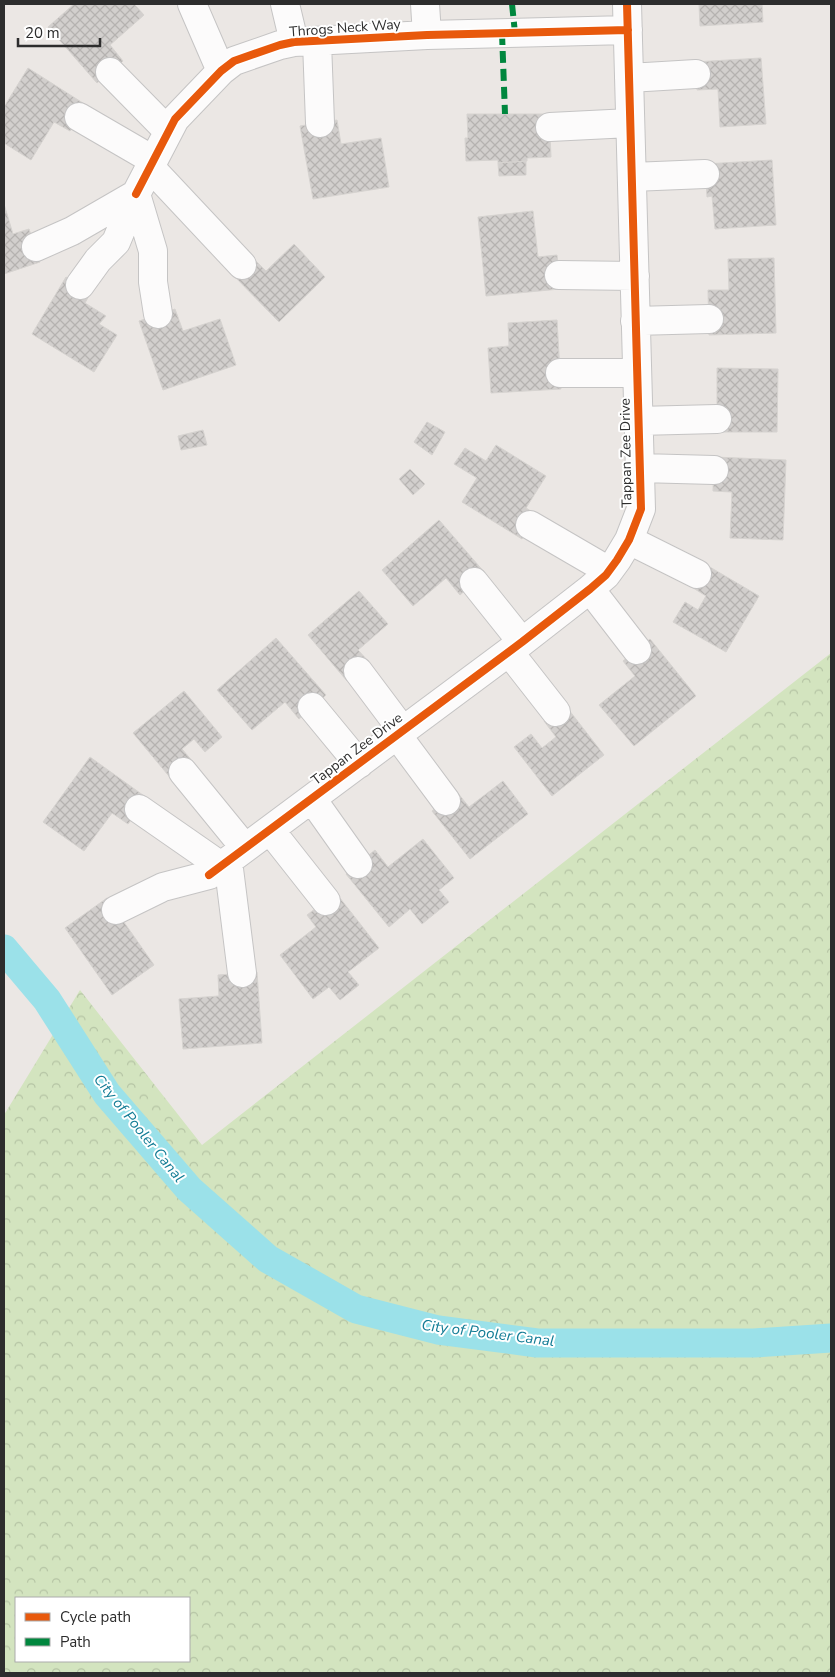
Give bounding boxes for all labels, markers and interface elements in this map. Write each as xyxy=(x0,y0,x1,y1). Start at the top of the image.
scale bar xyxy=(18,15,100,47)
street label: Throgs Neck Way xyxy=(289,15,402,41)
text: 20 m xyxy=(25,23,60,43)
street label: Tappan Zee Drive xyxy=(616,398,636,508)
street label: Tappan Zee Drive xyxy=(307,708,407,790)
water label: City of Pooler Canal xyxy=(89,1070,189,1186)
water label: City of Pooler Canal xyxy=(420,1315,556,1351)
legend xyxy=(15,1597,190,1662)
text: Cycle path xyxy=(60,1607,131,1627)
text: Path xyxy=(60,1632,91,1652)

